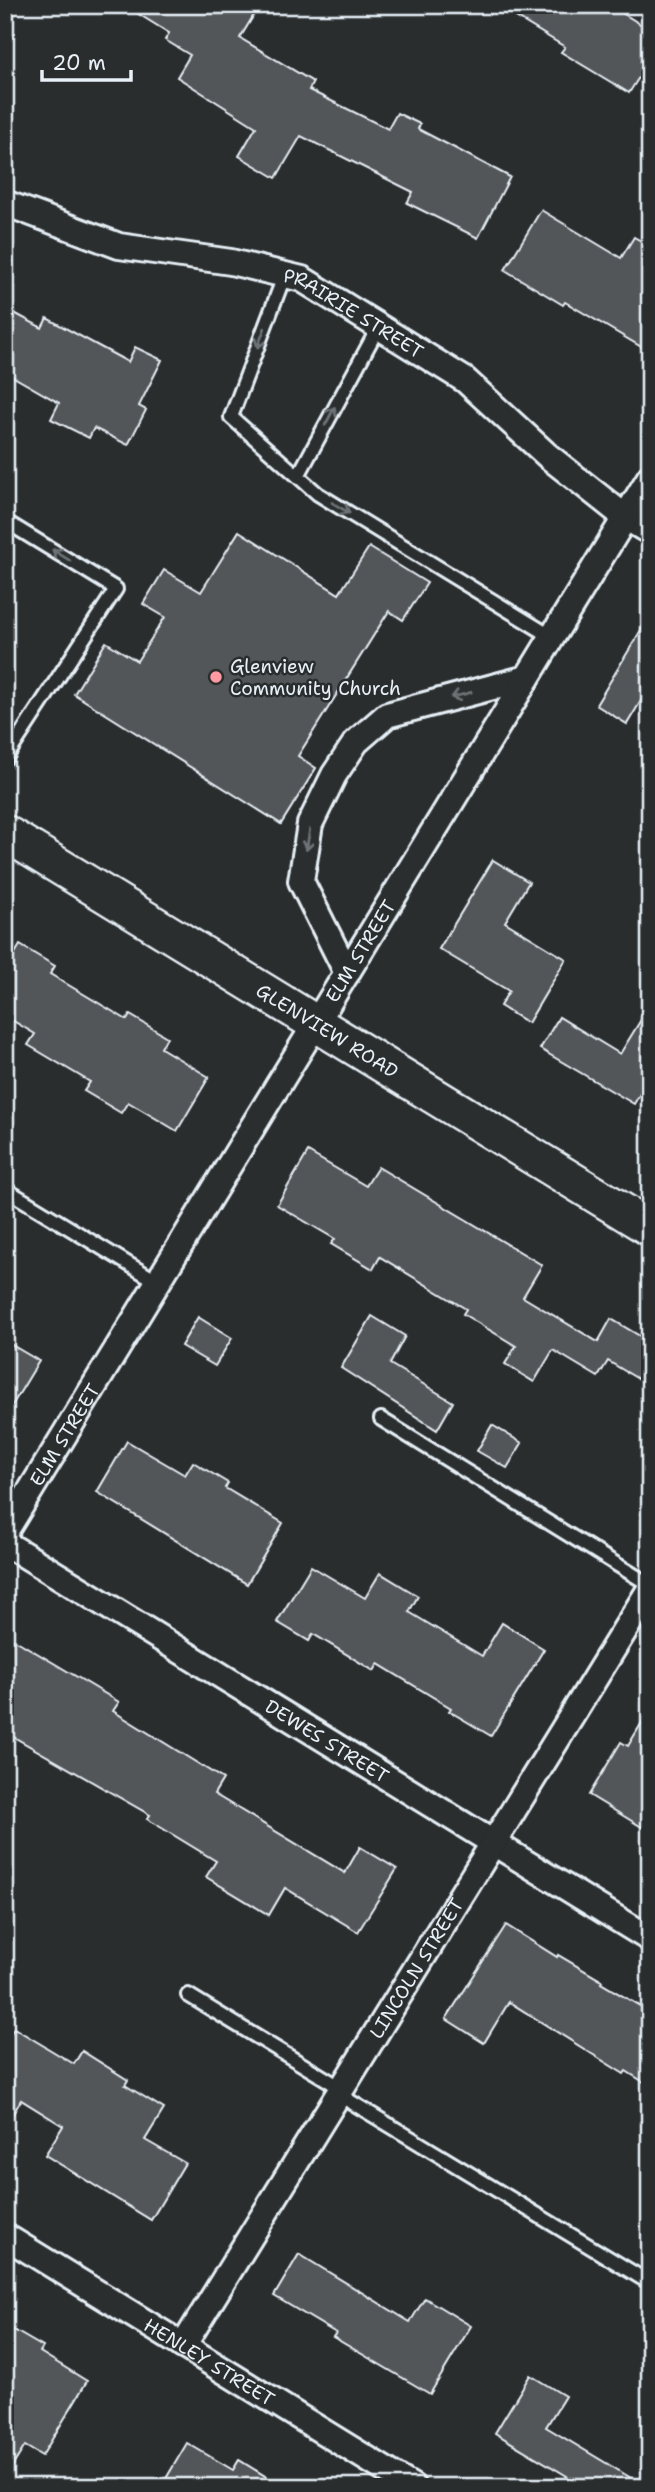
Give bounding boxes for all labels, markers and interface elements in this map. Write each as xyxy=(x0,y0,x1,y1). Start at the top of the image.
scale bar xyxy=(42,38,131,82)
text: 20 m xyxy=(52,49,106,77)
street label: PRAIRIE STREET xyxy=(281,263,428,364)
one-way arrow xyxy=(254,327,266,349)
one-way arrow xyxy=(324,406,338,427)
one-way arrow xyxy=(331,502,351,516)
one-way arrow xyxy=(51,548,71,562)
place label: Glenview Community Church xyxy=(230,654,401,701)
marker: Glenview Community Church xyxy=(208,669,224,685)
one-way arrow xyxy=(450,689,473,702)
one-way arrow xyxy=(301,828,314,851)
street label: ELM STREET xyxy=(320,895,402,1007)
street label: GLENVIEW ROAD xyxy=(251,978,403,1084)
street label: ELM STREET xyxy=(24,1379,106,1491)
street label: DEWES STREET xyxy=(260,1694,394,1789)
street label: LINCOLN STREET xyxy=(364,1893,470,2043)
street label: HENLEY STREET xyxy=(139,2312,279,2412)

